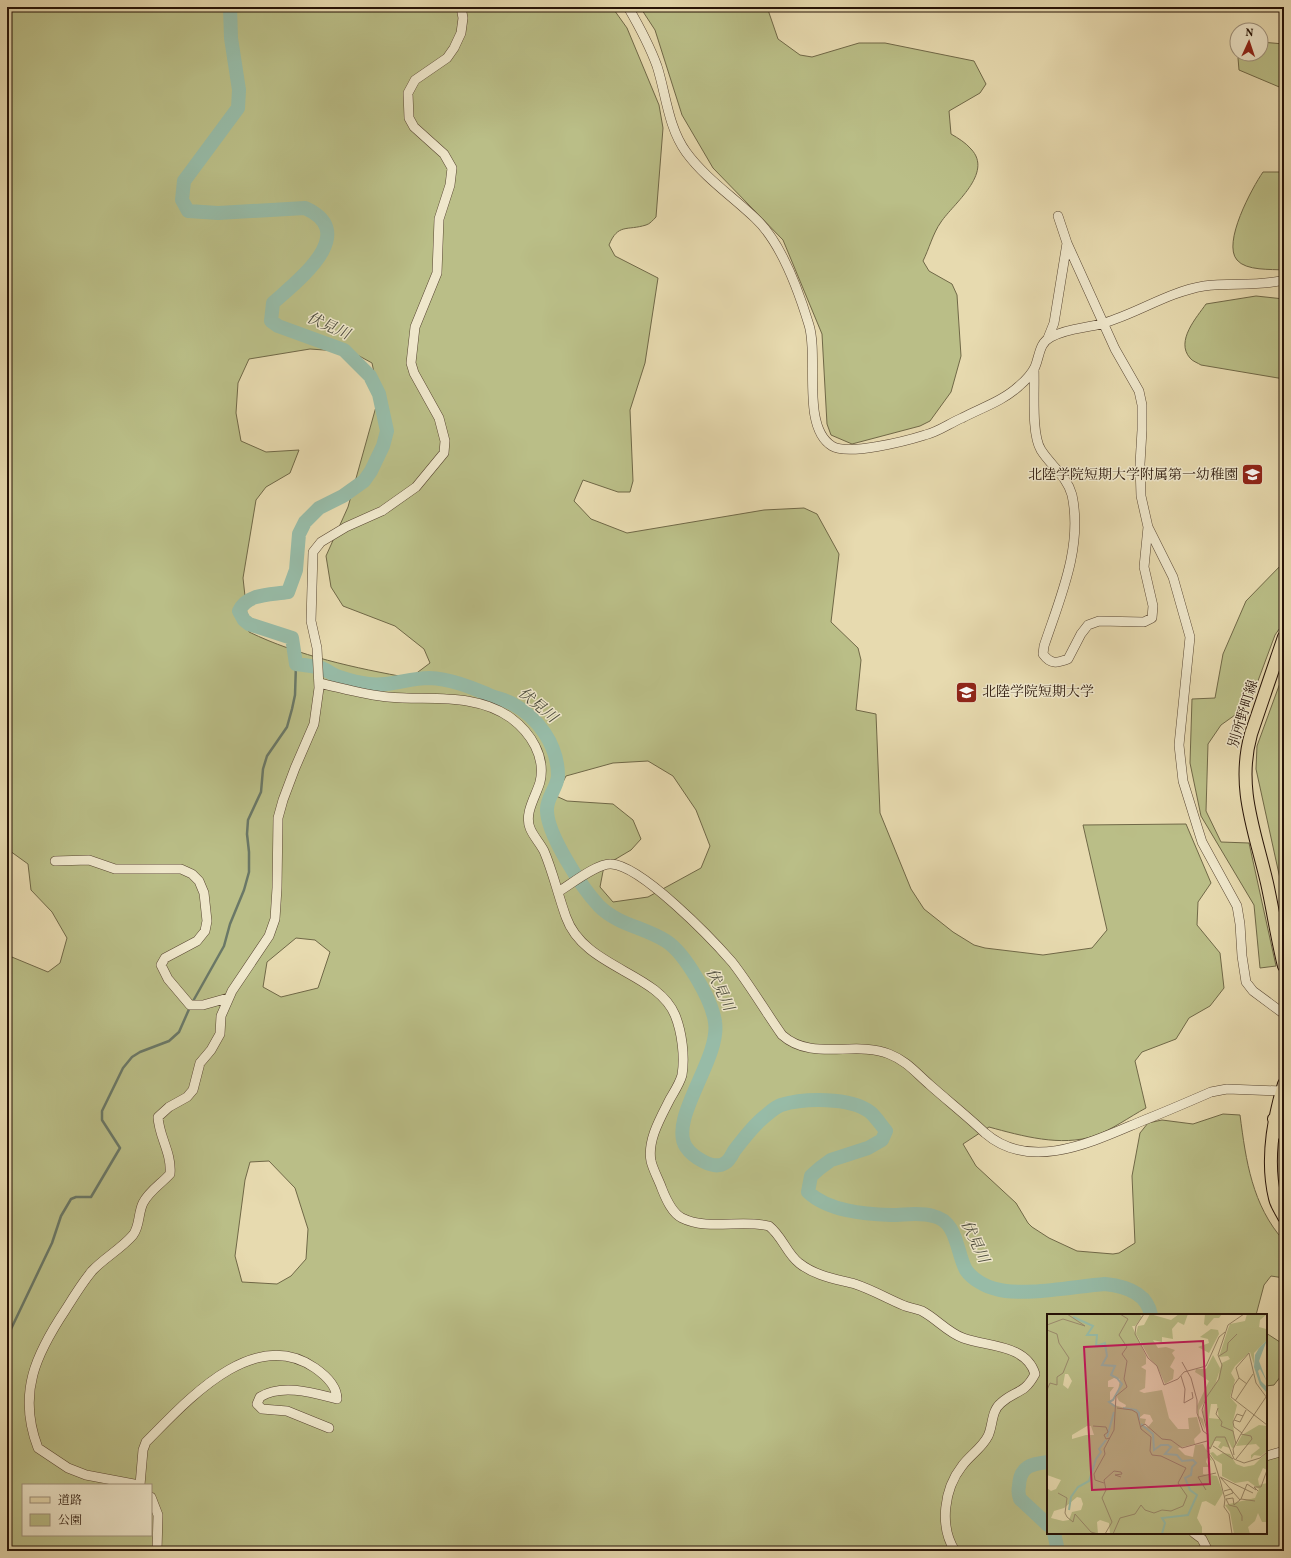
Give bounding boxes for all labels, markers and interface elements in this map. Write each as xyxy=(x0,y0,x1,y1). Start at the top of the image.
north arrow xyxy=(1229,22,1269,62)
text: N xyxy=(1245,26,1254,41)
water label: 伏見川 xyxy=(303,308,355,347)
school or university icon: 北陸学院短期大学附属第一幼稚園 xyxy=(1240,462,1266,488)
place label: 北陸学院短期大学附属第一幼稚園 xyxy=(1028,466,1238,485)
street label: 別所野町線 xyxy=(1225,678,1263,750)
school or university icon: 北陸学院短期大学 xyxy=(954,679,980,705)
water label: 伏見川 xyxy=(513,683,563,730)
place label: 北陸学院短期大学 xyxy=(982,683,1094,702)
water label: 伏見川 xyxy=(700,965,739,1017)
water label: 伏見川 xyxy=(955,1217,994,1269)
inset map xyxy=(1047,1314,1267,1534)
legend xyxy=(22,1484,152,1536)
text: 道路 xyxy=(58,1493,82,1509)
text: 公園 xyxy=(58,1513,82,1529)

